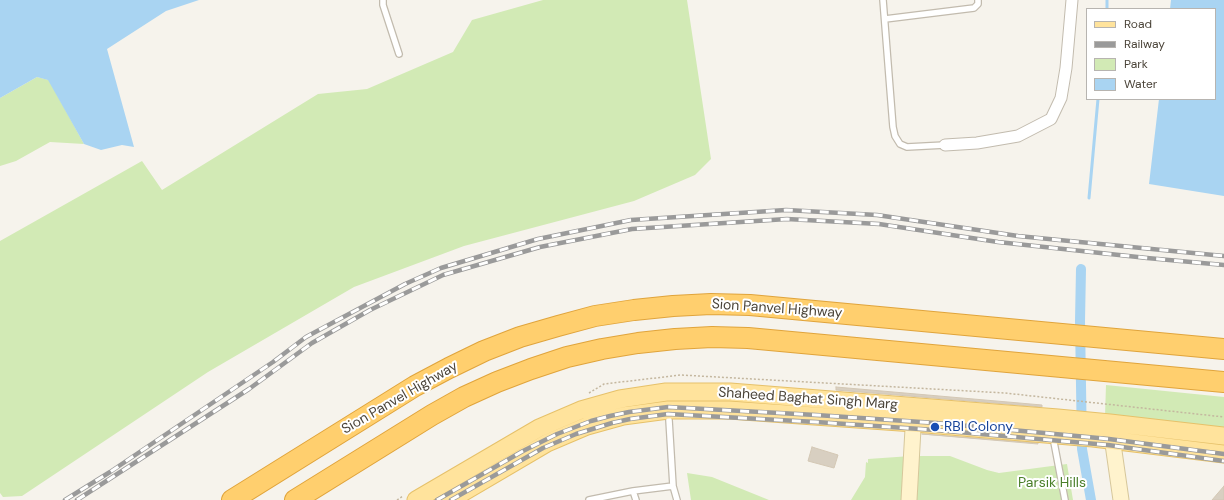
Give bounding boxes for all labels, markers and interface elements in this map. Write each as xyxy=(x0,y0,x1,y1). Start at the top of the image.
legend xyxy=(1086,8,1216,100)
text: Road xyxy=(1124,16,1152,32)
text: Railway xyxy=(1124,36,1165,52)
text: Park xyxy=(1124,56,1148,72)
text: Water xyxy=(1124,76,1157,92)
street label: Sion Panvel Highway xyxy=(711,296,843,322)
street label: Sion Panvel Highway xyxy=(339,358,461,438)
street label: Shaheed Baghat Singh Marg xyxy=(718,384,898,414)
place label: RBI Colony xyxy=(944,419,1013,435)
marker: RBI Colony xyxy=(929,421,941,433)
park label: Parsik Hills xyxy=(1018,475,1086,491)

